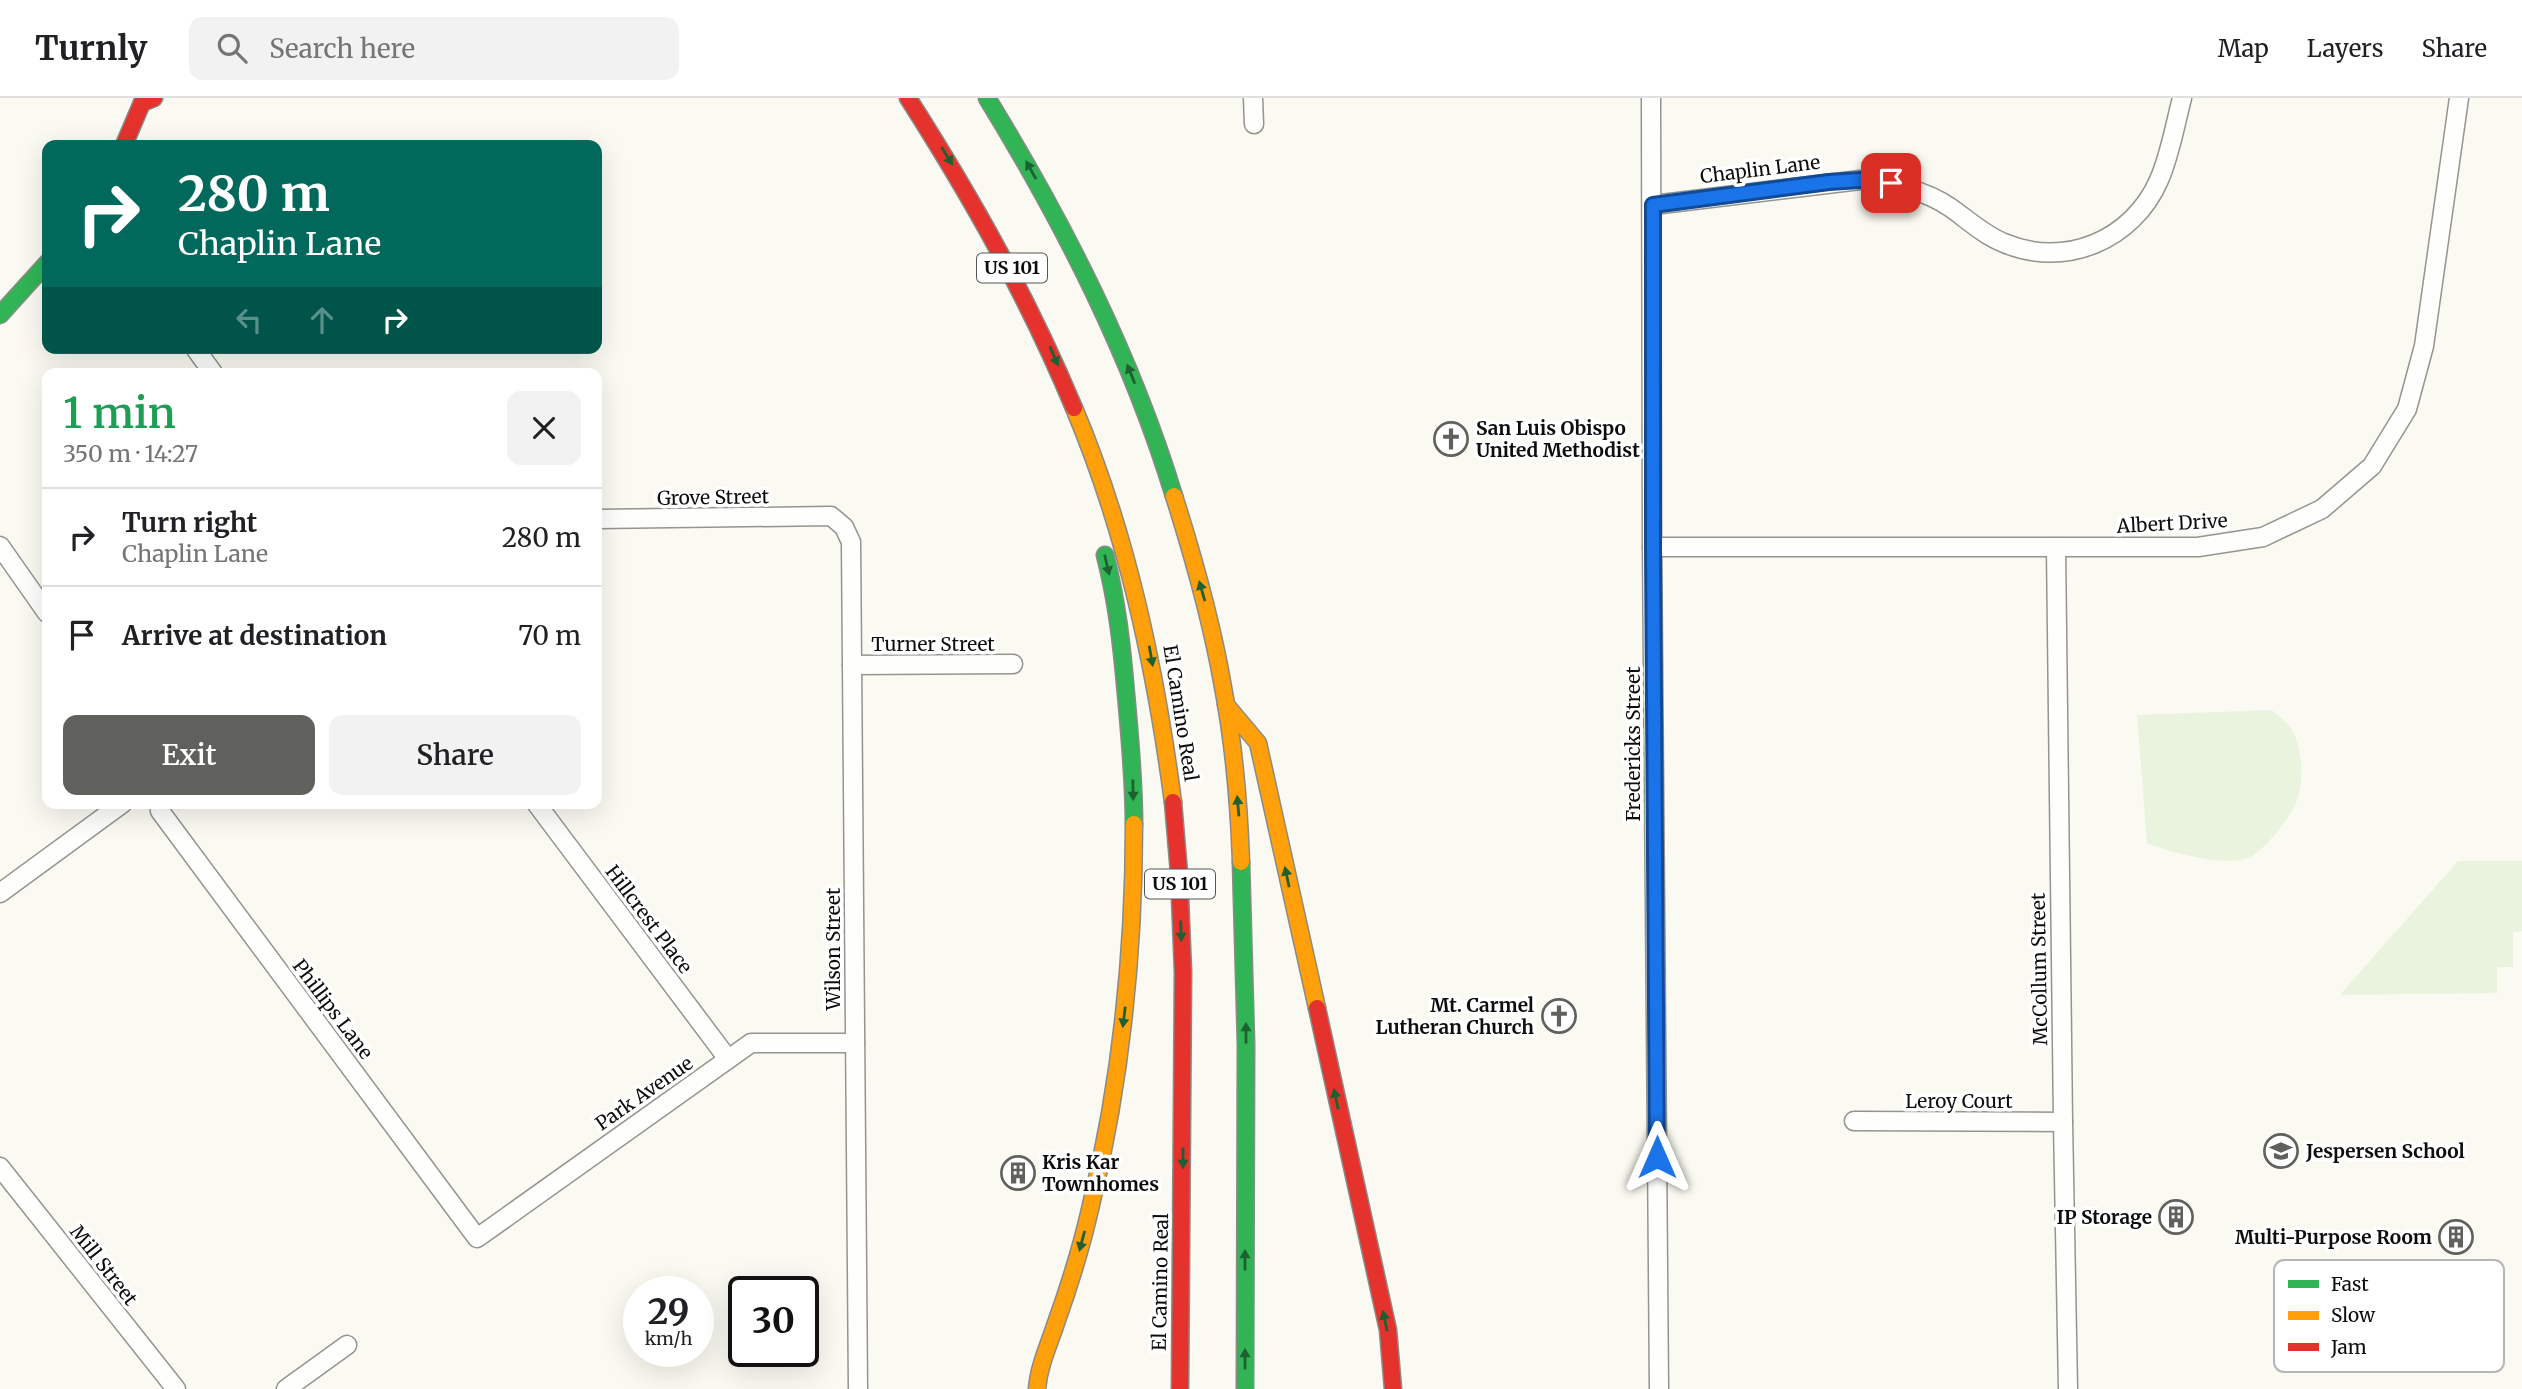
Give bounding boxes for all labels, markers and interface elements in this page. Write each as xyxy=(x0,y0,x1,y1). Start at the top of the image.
search box xyxy=(189,17,679,80)
text: Turnly xyxy=(35,28,147,69)
icon: search xyxy=(213,29,251,67)
text: Search here xyxy=(269,32,415,65)
text: Map xyxy=(2218,33,2269,64)
text: Layers xyxy=(2307,33,2383,64)
text: Share xyxy=(2421,33,2487,64)
one-way arrow xyxy=(940,146,953,165)
street label: Chaplin Lane xyxy=(1699,150,1821,188)
pin xyxy=(1861,153,1921,213)
one-way arrow xyxy=(1026,160,1038,180)
text: 280 m xyxy=(178,163,330,224)
icon: arrive xyxy=(1872,164,1910,202)
icon: right xyxy=(63,168,154,259)
text: Chaplin Lane xyxy=(178,224,381,264)
road number: US 101 xyxy=(977,253,1047,282)
icon: left xyxy=(230,301,268,339)
icon: ahead xyxy=(303,301,341,339)
icon: right xyxy=(376,301,414,339)
one-way arrow xyxy=(1048,346,1060,366)
one-way arrow xyxy=(1126,364,1137,385)
text: 1 min xyxy=(63,387,176,439)
button: close xyxy=(507,391,581,465)
place label: San Luis Obispo United Methodist xyxy=(1476,416,1640,462)
church icon: San Luis Obispo United Methodist xyxy=(1432,420,1470,458)
text: 350 m · 14:27 xyxy=(63,439,198,468)
street label: Grove Street xyxy=(657,484,770,510)
text: Turn right xyxy=(122,506,257,539)
street label: Albert Drive xyxy=(2115,508,2228,538)
icon: right xyxy=(63,518,101,556)
text: 280 m xyxy=(502,521,581,554)
text: Chaplin Lane xyxy=(122,539,268,568)
one-way arrow xyxy=(1102,554,1113,576)
one-way arrow xyxy=(1196,580,1206,601)
icon: arrive xyxy=(63,616,101,654)
text: Arrive at destination xyxy=(122,619,387,652)
text: 70 m xyxy=(518,619,581,652)
street label: Turner Street xyxy=(871,632,995,656)
street label: El Camino Real xyxy=(1158,643,1204,783)
one-way arrow xyxy=(1146,645,1157,667)
street label: Fredericks Street xyxy=(1621,666,1645,822)
button: Exit xyxy=(63,715,315,795)
button: Share xyxy=(329,715,581,795)
one-way arrow xyxy=(1128,780,1139,802)
one-way arrow xyxy=(1232,794,1243,816)
street label: Hillcrest Place xyxy=(600,860,698,978)
one-way arrow xyxy=(1282,866,1293,888)
road number: US 101 xyxy=(1145,870,1215,898)
street label: Wilson Street xyxy=(821,887,845,1011)
street label: McCollum Street xyxy=(2026,892,2052,1045)
one-way arrow xyxy=(1176,920,1187,942)
street label: Phillips Lane xyxy=(288,954,378,1064)
place label: Mt. Carmel Lutheran Church xyxy=(1376,993,1534,1039)
church icon: Mt. Carmel Lutheran Church xyxy=(1540,997,1578,1035)
one-way arrow xyxy=(1119,1007,1130,1029)
one-way arrow xyxy=(1240,1022,1252,1044)
street label: Park Avenue xyxy=(591,1051,697,1135)
one-way arrow xyxy=(1331,1088,1342,1110)
street label: Leroy Court xyxy=(1905,1089,2013,1113)
position arrow xyxy=(1620,1120,1694,1194)
school or university icon: Jespersen School xyxy=(2262,1132,2300,1170)
place label: Jespersen School xyxy=(2305,1139,2465,1163)
one-way arrow xyxy=(1177,1148,1189,1170)
place label: Kris Kar Townhomes xyxy=(1042,1150,1159,1196)
building icon: Kris Kar Townhomes xyxy=(999,1154,1037,1192)
building icon: IP Storage xyxy=(2157,1198,2195,1236)
place label: IP Storage xyxy=(2056,1205,2152,1229)
street label: El Camino Real xyxy=(1147,1213,1173,1351)
building icon: Multi-Purpose Room xyxy=(2437,1218,2475,1256)
street label: Mill Street xyxy=(65,1220,143,1310)
place label: Multi-Purpose Room xyxy=(2235,1225,2432,1249)
one-way arrow xyxy=(1076,1230,1086,1251)
one-way arrow xyxy=(1239,1249,1251,1271)
legend xyxy=(2274,1260,2504,1372)
text: Fast xyxy=(2331,1272,2369,1296)
speed limit sign: 30 xyxy=(728,1276,819,1367)
text: 29 xyxy=(648,1290,689,1334)
text: Slow xyxy=(2331,1303,2376,1327)
one-way arrow xyxy=(1380,1310,1391,1332)
text: km/h xyxy=(645,1327,692,1350)
text: Jam xyxy=(2330,1335,2367,1359)
one-way arrow xyxy=(1239,1348,1251,1370)

